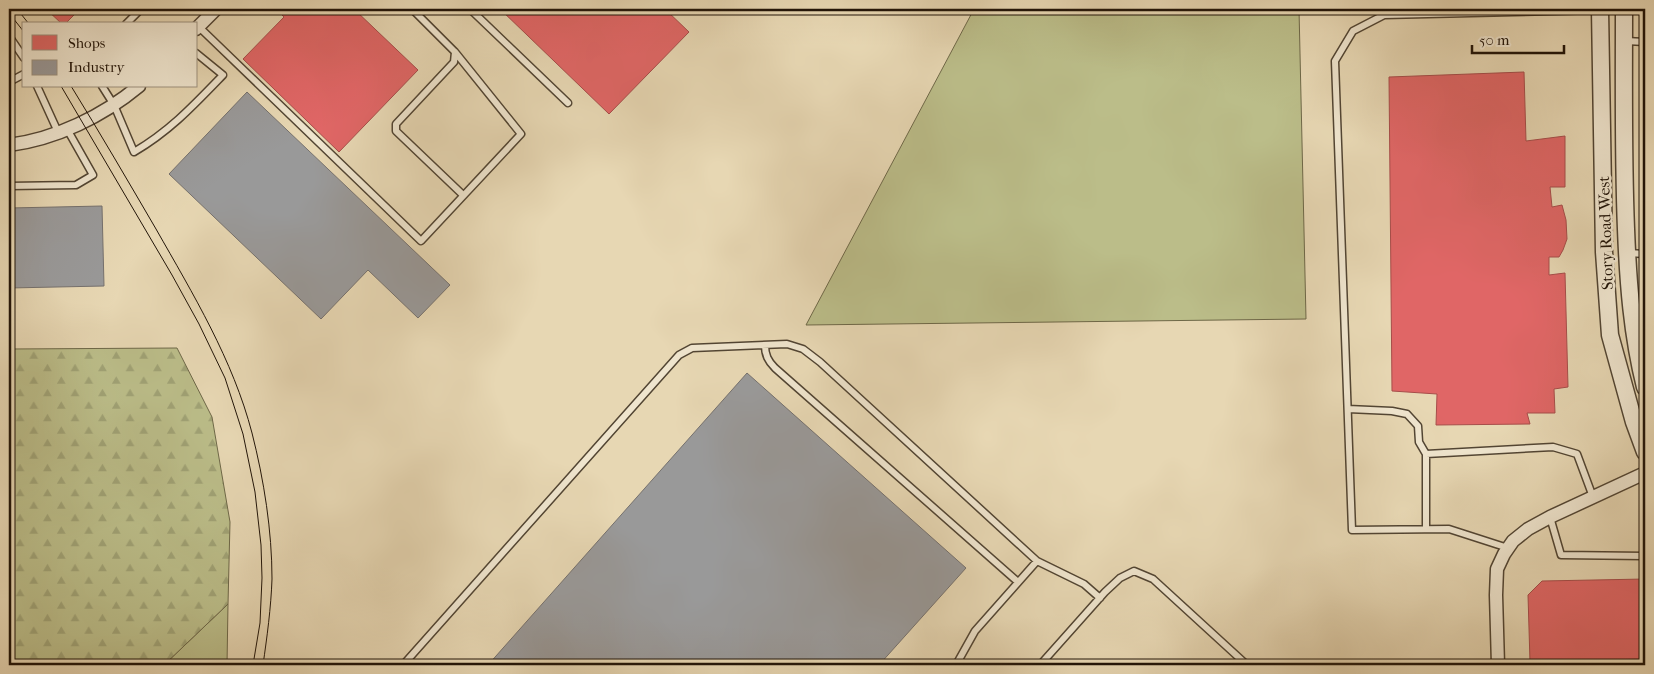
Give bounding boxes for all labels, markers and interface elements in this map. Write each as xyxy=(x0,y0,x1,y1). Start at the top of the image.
legend xyxy=(22,22,198,88)
scale bar xyxy=(1472,22,1564,54)
text: 50 m xyxy=(1479,31,1510,49)
text: Shops xyxy=(68,34,106,52)
text: Industry xyxy=(68,58,125,76)
street label: Story Road West xyxy=(1594,175,1617,290)

